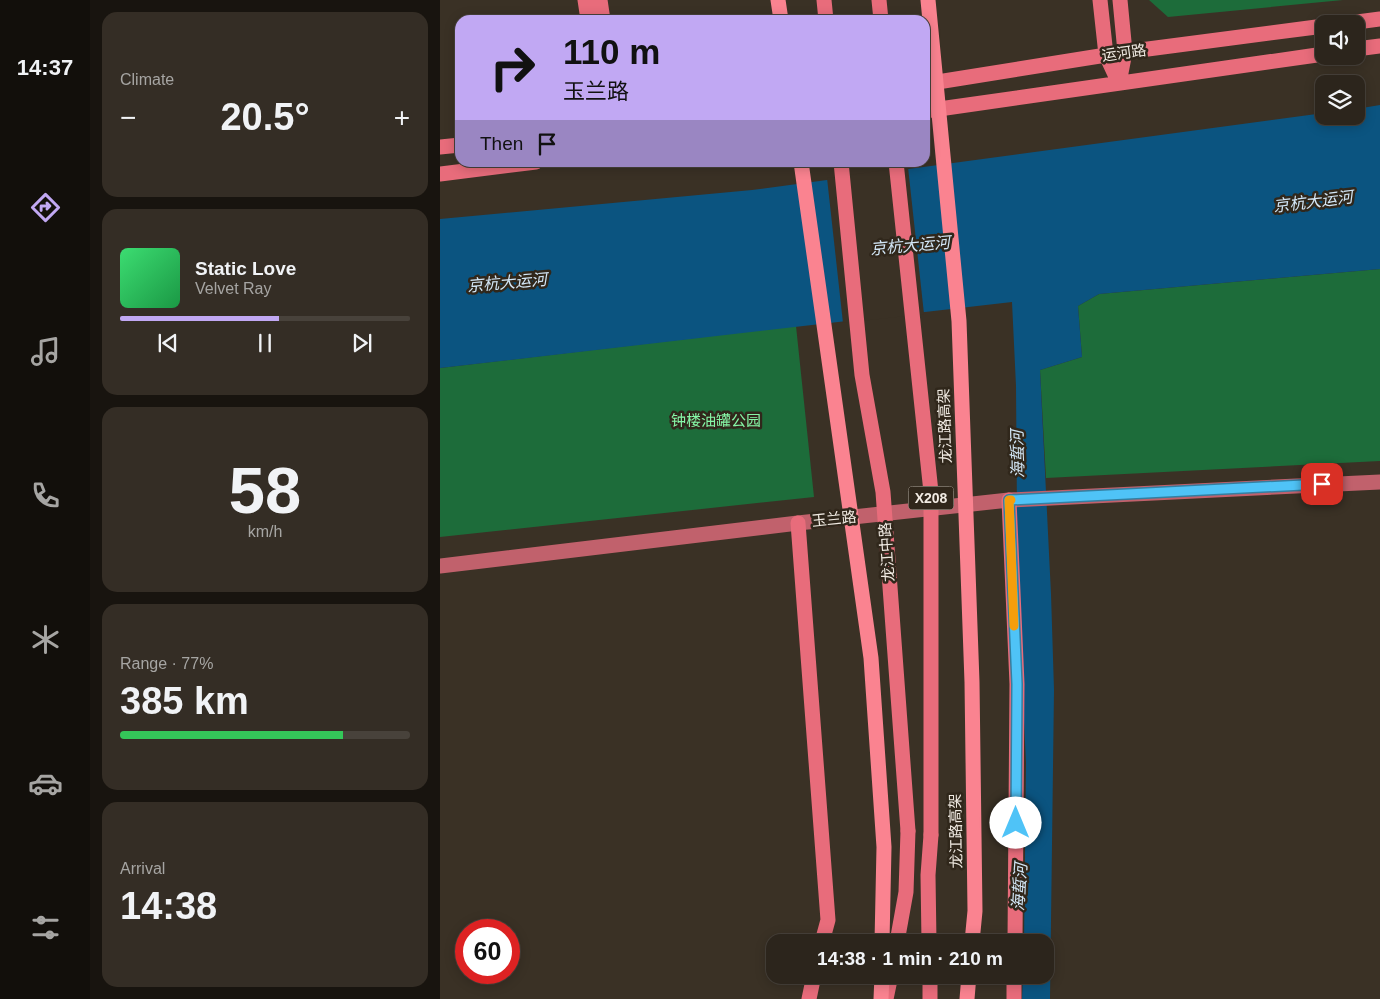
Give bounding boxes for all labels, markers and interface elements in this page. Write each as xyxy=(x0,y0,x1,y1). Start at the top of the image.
map controls xyxy=(1315,15,1365,125)
button: sound xyxy=(1315,15,1365,65)
text: 110 m xyxy=(563,32,660,71)
icon: right xyxy=(480,35,545,100)
street label: 运河路 xyxy=(1100,41,1147,64)
text: 14:37 xyxy=(17,55,73,80)
text: Climate xyxy=(120,71,174,88)
button: layers xyxy=(1315,75,1365,125)
text: 玉兰路 xyxy=(563,79,629,104)
text: 20.5° xyxy=(220,96,310,138)
text: − xyxy=(120,102,136,133)
text: + xyxy=(394,102,410,133)
icon: arrive xyxy=(533,130,561,158)
text: Then xyxy=(480,133,523,154)
water label: 京杭大运河 xyxy=(1272,188,1357,215)
icon: directions xyxy=(28,190,63,225)
water label: 京杭大运河 xyxy=(869,233,954,257)
text: Static Love xyxy=(195,258,296,279)
water label: 京杭大运河 xyxy=(466,270,551,294)
text: Velvet Ray xyxy=(195,280,271,297)
icon: previous xyxy=(154,329,182,357)
icon: pause xyxy=(251,329,279,357)
icon: next xyxy=(348,329,376,357)
icon: music xyxy=(28,334,63,369)
street label: 龙江路高架 xyxy=(935,388,954,464)
park label: 钟楼油罐公园 xyxy=(671,412,761,429)
water label: 海蜇河 xyxy=(1009,427,1026,478)
text: 58 xyxy=(229,454,301,527)
pin xyxy=(1301,463,1343,505)
icon: arrive xyxy=(1308,470,1336,498)
icon: phone xyxy=(28,478,63,513)
road number: X208 xyxy=(908,486,954,509)
street label: 玉兰路 xyxy=(811,508,857,529)
street label: 龙江中路 xyxy=(876,522,897,583)
text: km/h xyxy=(248,523,282,540)
icon: climate xyxy=(28,622,63,657)
text: Range · 77% xyxy=(120,655,213,672)
text: 385 km xyxy=(120,680,249,722)
icon: car xyxy=(28,766,63,801)
street label: 龙江路高架 xyxy=(946,793,965,869)
position arrow xyxy=(989,796,1041,848)
text: Arrival xyxy=(120,860,165,877)
water label: 海蜇河 xyxy=(1009,860,1030,912)
text: 14:38 xyxy=(120,885,217,927)
icon: filters xyxy=(28,910,63,945)
speed limit sign: 60 xyxy=(455,919,520,984)
text: 14:38 · 1 min · 210 m xyxy=(817,948,1003,969)

